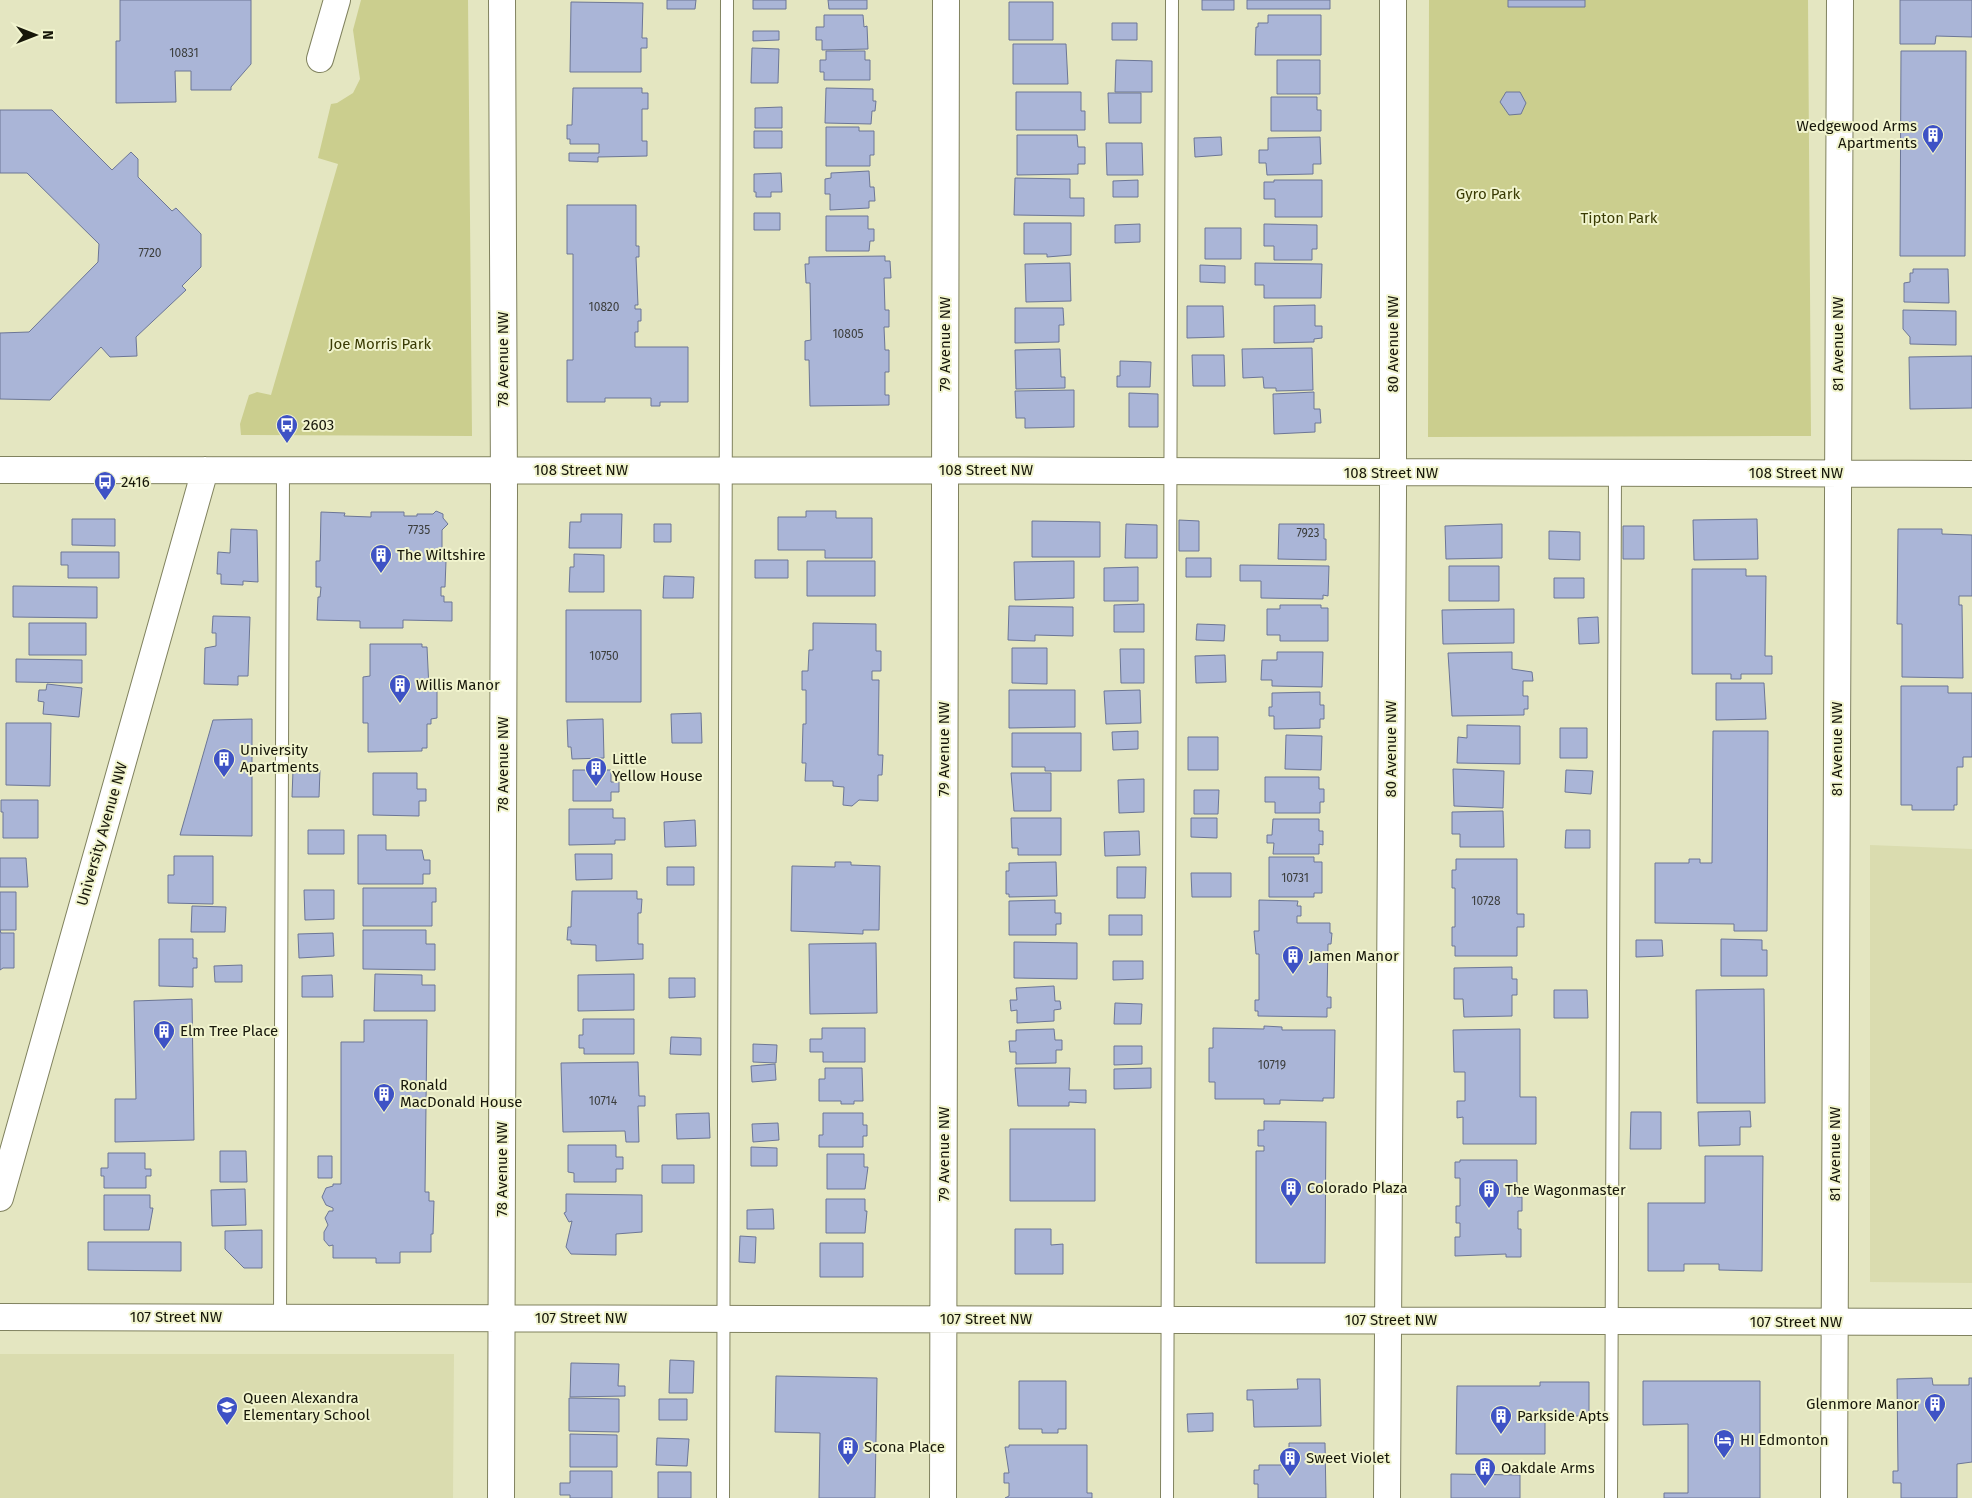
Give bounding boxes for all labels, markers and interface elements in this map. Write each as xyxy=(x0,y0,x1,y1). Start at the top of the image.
north arrow xyxy=(10,10,60,60)
text: N xyxy=(39,30,56,40)
house number: 10831 xyxy=(169,46,199,60)
place label: Wedgewood Arms Apartments xyxy=(1796,117,1917,152)
building icon: Wedgewood Arms Apartments xyxy=(1921,123,1945,154)
park label: Gyro Park xyxy=(1456,185,1521,203)
park label: Tipton Park xyxy=(1580,209,1658,227)
house number: 7720 xyxy=(138,246,162,260)
street label: 80 Avenue NW xyxy=(1384,295,1402,393)
street label: 79 Avenue NW xyxy=(936,296,954,391)
street label: 81 Avenue NW xyxy=(1829,296,1847,391)
house number: 10820 xyxy=(588,300,620,314)
street label: 78 Avenue NW xyxy=(494,311,512,407)
house number: 10805 xyxy=(832,327,864,341)
park label: Joe Morris Park xyxy=(329,335,431,353)
bus stop icon: 2603 xyxy=(275,413,299,444)
place label: 2603 xyxy=(303,416,334,434)
street label: 108 Street NW xyxy=(534,461,629,479)
street label: 108 Street NW xyxy=(939,461,1034,479)
street label: 108 Street NW xyxy=(1344,464,1439,482)
street label: 108 Street NW xyxy=(1749,464,1844,482)
bus stop icon: 2416 xyxy=(93,470,117,501)
place label: 2416 xyxy=(121,473,150,491)
house number: 7735 xyxy=(408,523,430,537)
house number: 7923 xyxy=(1296,526,1320,540)
building icon: The Wiltshire xyxy=(369,543,393,574)
place label: The Wiltshire xyxy=(397,546,486,564)
house number: 10750 xyxy=(589,649,619,663)
building icon: Willis Manor xyxy=(388,673,412,704)
place label: Willis Manor xyxy=(416,676,500,694)
street label: 80 Avenue NW xyxy=(1382,700,1400,798)
street label: 79 Avenue NW xyxy=(935,701,953,796)
street label: 81 Avenue NW xyxy=(1828,701,1846,796)
street label: 78 Avenue NW xyxy=(494,716,512,812)
place label: University Apartments xyxy=(240,741,319,776)
building icon: University Apartments xyxy=(212,747,236,778)
place label: Little Yellow House xyxy=(612,750,703,785)
building icon: Little Yellow House xyxy=(584,756,608,787)
street label: University Avenue NW xyxy=(73,760,131,908)
house number: 10731 xyxy=(1281,871,1309,885)
house number: 10728 xyxy=(1471,894,1501,908)
building icon: Jamen Manor xyxy=(1281,944,1305,975)
place label: Jamen Manor xyxy=(1309,947,1399,965)
building icon: Elm Tree Place xyxy=(152,1019,176,1050)
place label: Elm Tree Place xyxy=(180,1022,278,1040)
house number: 10719 xyxy=(1258,1058,1286,1072)
place label: Ronald MacDonald House xyxy=(400,1076,522,1111)
building icon: Ronald MacDonald House xyxy=(372,1082,396,1113)
house number: 10714 xyxy=(589,1094,618,1108)
street label: 79 Avenue NW xyxy=(935,1106,953,1201)
street label: 81 Avenue NW xyxy=(1826,1106,1844,1201)
street label: 78 Avenue NW xyxy=(493,1121,511,1217)
building icon: Colorado Plaza xyxy=(1279,1176,1303,1207)
building icon: The Wagonmaster xyxy=(1477,1178,1501,1209)
place label: Colorado Plaza xyxy=(1307,1179,1408,1197)
place label: The Wagonmaster xyxy=(1505,1181,1626,1199)
street label: 107 Street NW xyxy=(130,1308,223,1326)
street label: 107 Street NW xyxy=(535,1309,628,1327)
street label: 107 Street NW xyxy=(940,1310,1033,1328)
street label: 107 Street NW xyxy=(1345,1311,1438,1329)
street label: 107 Street NW xyxy=(1750,1313,1843,1331)
place label: Queen Alexandra Elementary School xyxy=(243,1389,371,1424)
building icon: Glenmore Manor xyxy=(1923,1392,1947,1423)
school or university icon: Queen Alexandra Elementary School xyxy=(215,1395,239,1426)
place label: Glenmore Manor xyxy=(1806,1395,1919,1413)
building icon: Parkside Apts xyxy=(1489,1404,1513,1435)
place label: Parkside Apts xyxy=(1517,1407,1609,1425)
hotel icon: HI Edmonton xyxy=(1712,1428,1736,1459)
place label: HI Edmonton xyxy=(1740,1431,1828,1449)
building icon: Scona Place xyxy=(836,1435,860,1466)
place label: Scona Place xyxy=(864,1438,945,1456)
building icon: Sweet Violet xyxy=(1278,1446,1302,1477)
place label: Sweet Violet xyxy=(1306,1449,1390,1467)
building icon: Oakdale Arms xyxy=(1473,1456,1497,1487)
place label: Oakdale Arms xyxy=(1501,1459,1595,1477)

